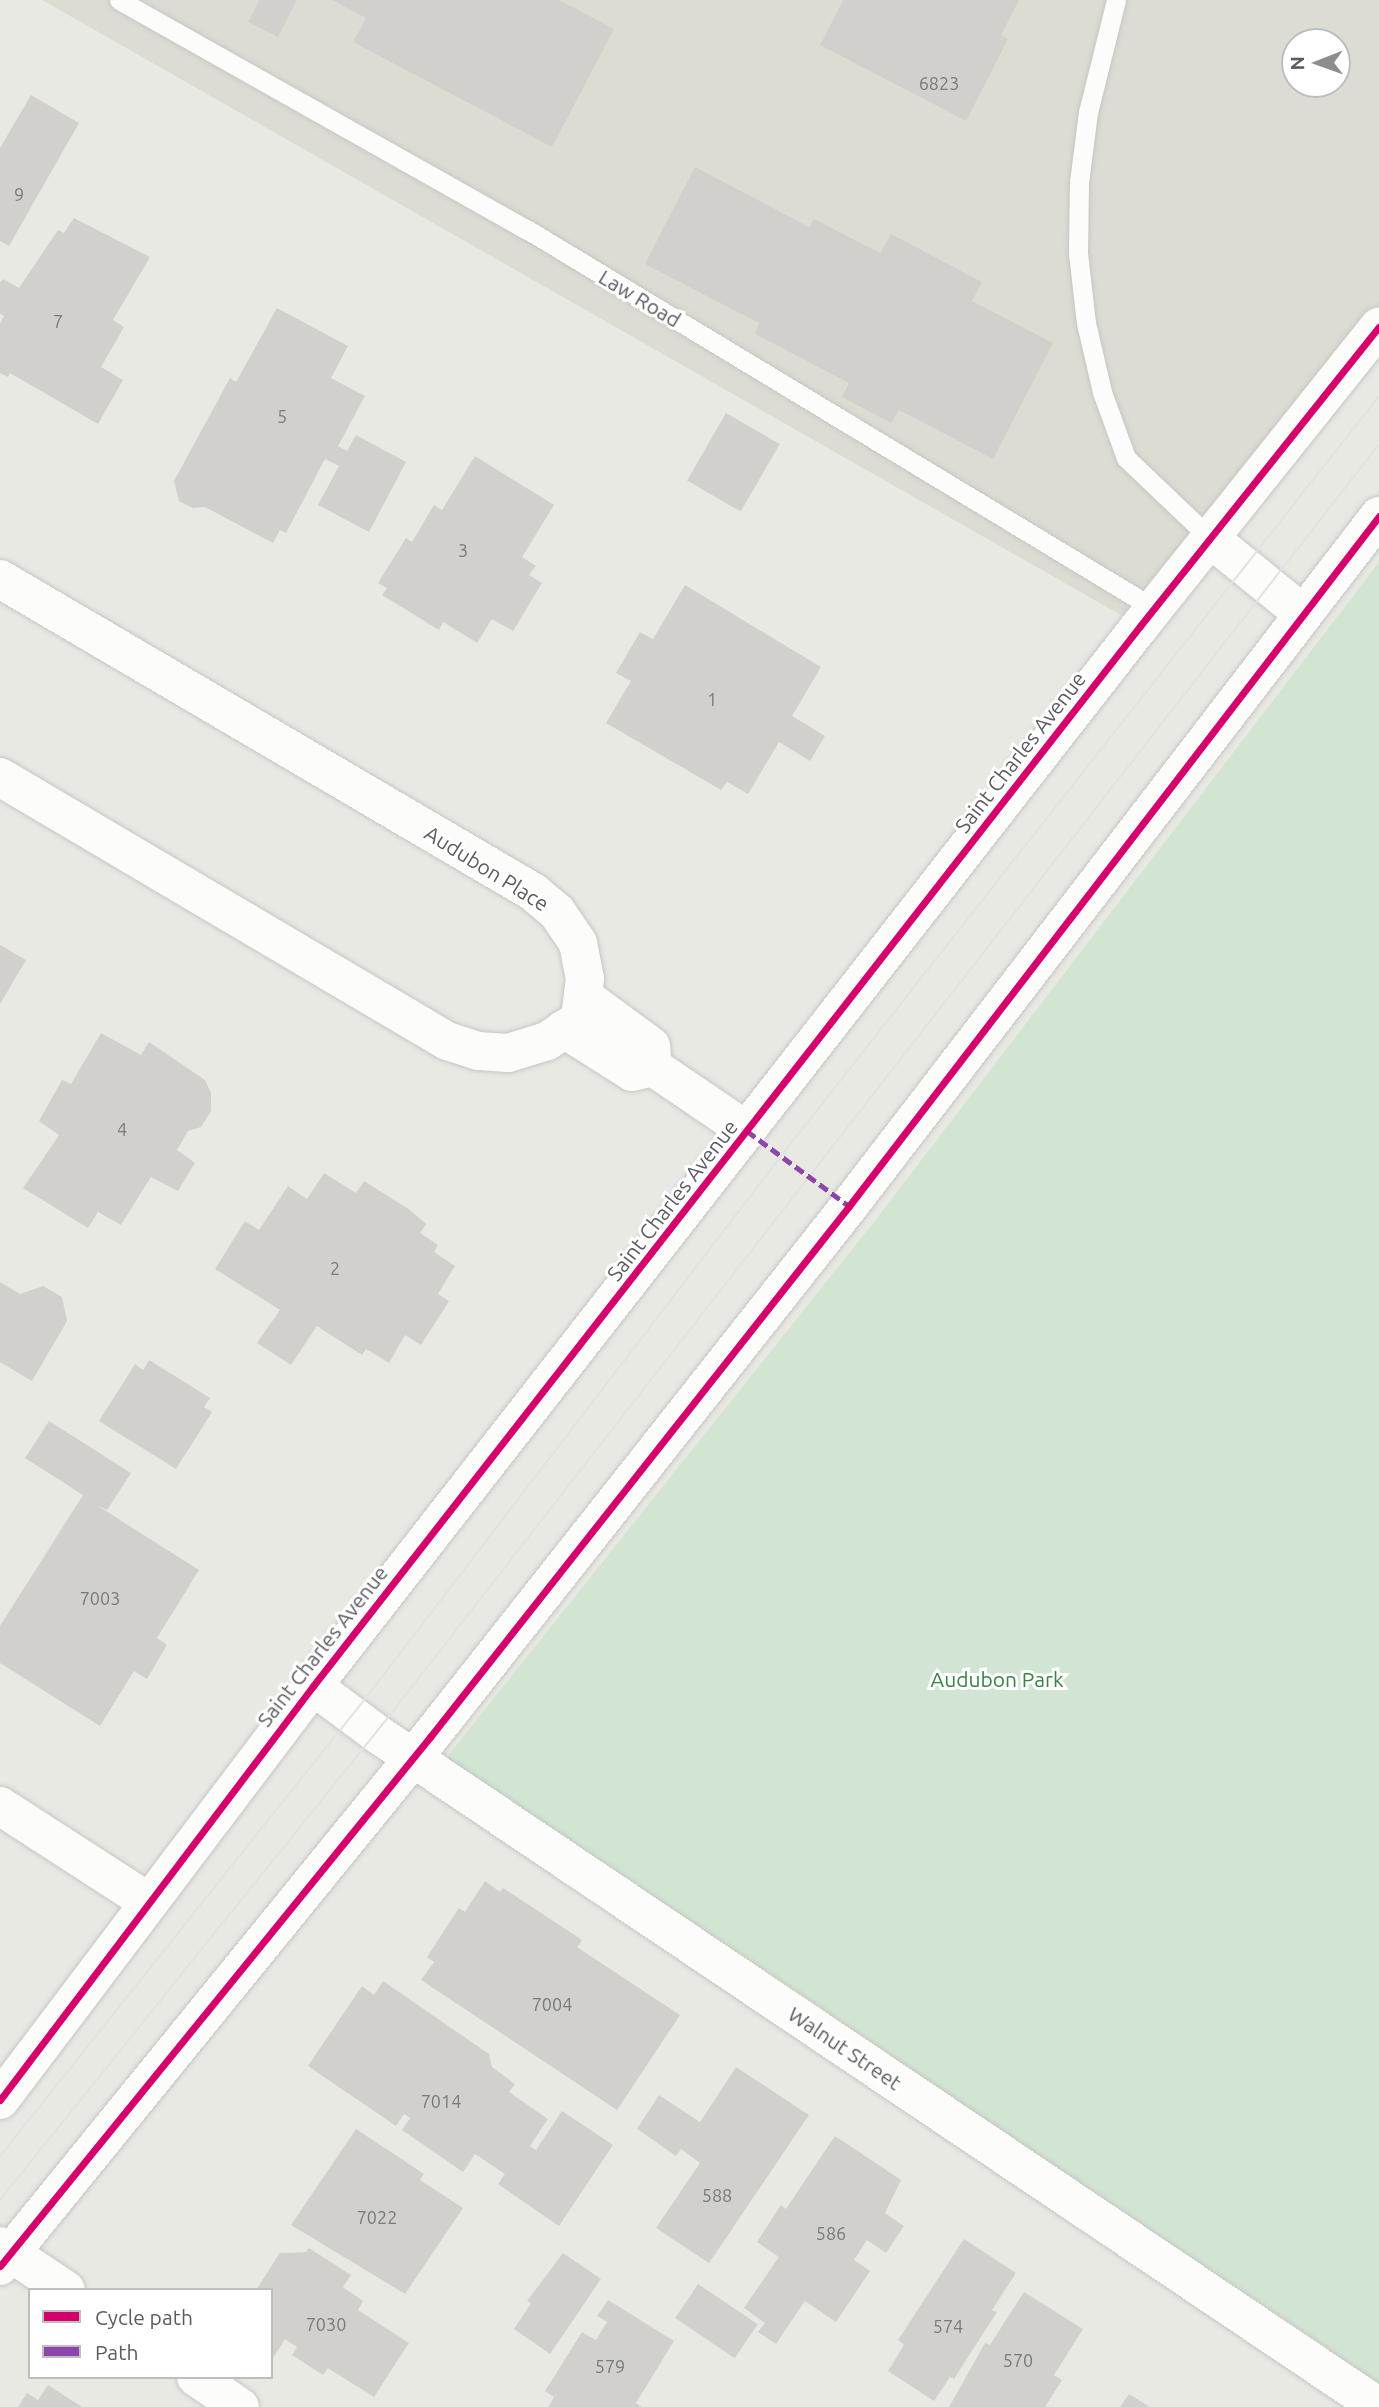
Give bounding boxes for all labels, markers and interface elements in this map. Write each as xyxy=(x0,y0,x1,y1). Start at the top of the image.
north arrow xyxy=(1281,28,1351,98)
text: N xyxy=(1286,56,1308,71)
house number: 6823 xyxy=(919,72,959,94)
house number: 9 xyxy=(14,183,24,205)
street label: Law Road xyxy=(595,264,685,332)
house number: 7 xyxy=(53,310,63,332)
house number: 5 xyxy=(277,405,287,427)
house number: 3 xyxy=(458,539,468,561)
street label: Saint Charles Avenue xyxy=(949,666,1091,838)
house number: 1 xyxy=(707,688,717,710)
street label: Audubon Place xyxy=(420,820,554,916)
street label: Saint Charles Avenue xyxy=(601,1114,743,1286)
house number: 4 xyxy=(117,1118,127,1140)
house number: 2 xyxy=(330,1257,340,1279)
street label: Saint Charles Avenue xyxy=(251,1560,393,1732)
house number: 7003 xyxy=(80,1587,120,1609)
park label: Audubon Park xyxy=(930,1666,1064,1692)
house number: 7004 xyxy=(532,1993,572,2015)
street label: Walnut Street xyxy=(784,2001,906,2095)
house number: 7014 xyxy=(421,2090,461,2112)
house number: 588 xyxy=(702,2184,732,2206)
house number: 7022 xyxy=(357,2206,397,2228)
house number: 586 xyxy=(816,2222,846,2244)
legend xyxy=(28,2288,273,2379)
text: Cycle path xyxy=(95,2305,193,2329)
house number: 7030 xyxy=(306,2313,346,2335)
house number: 574 xyxy=(933,2315,963,2337)
text: Path xyxy=(95,2340,138,2364)
house number: 570 xyxy=(1003,2349,1033,2371)
house number: 579 xyxy=(595,2355,625,2377)

